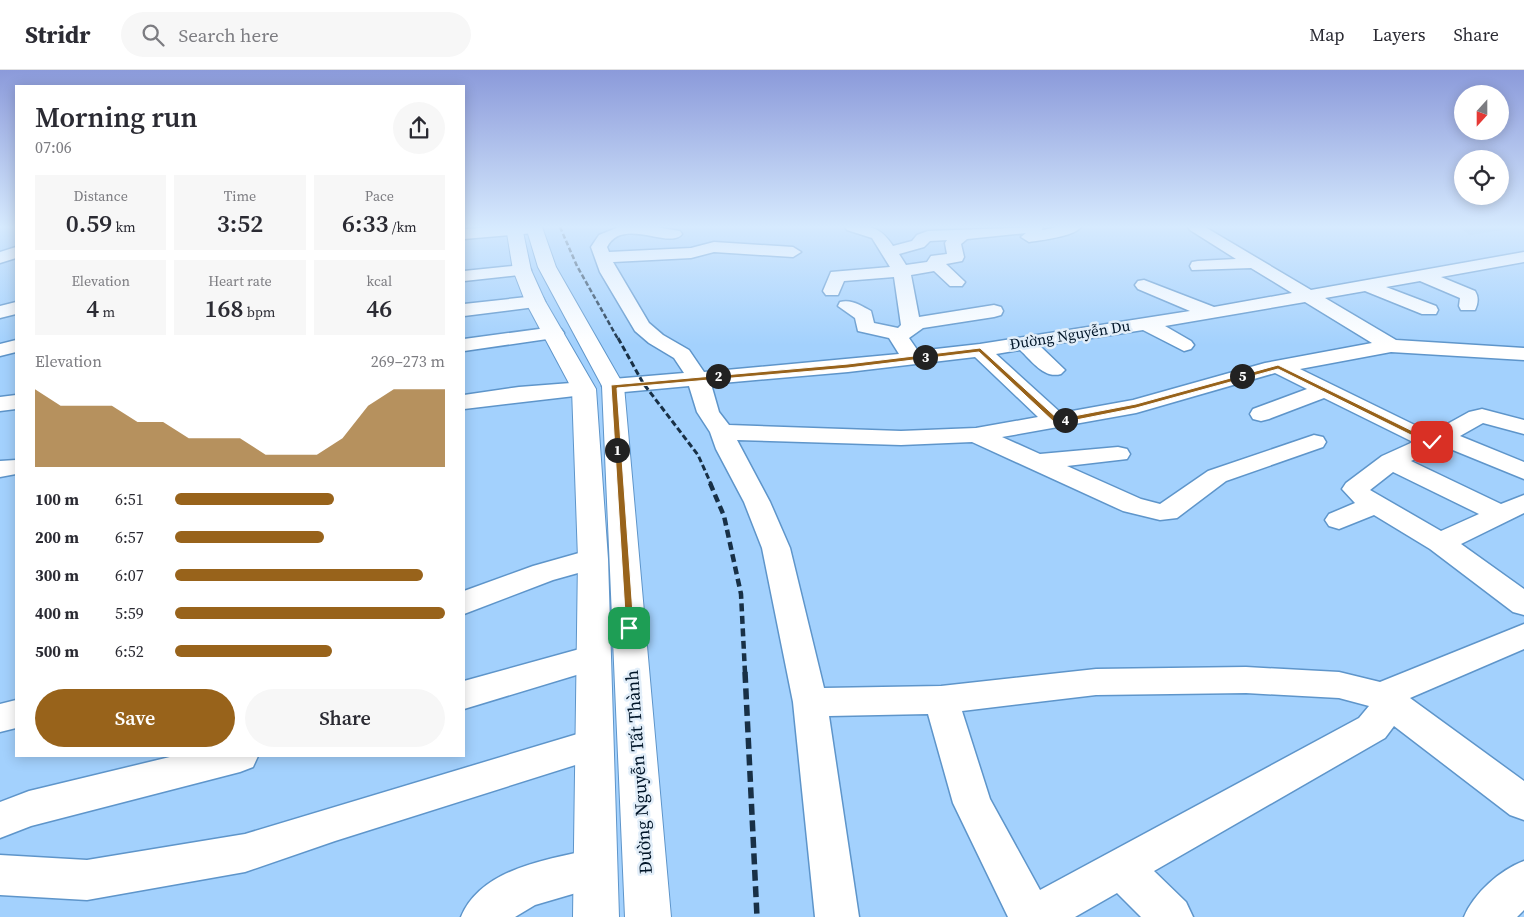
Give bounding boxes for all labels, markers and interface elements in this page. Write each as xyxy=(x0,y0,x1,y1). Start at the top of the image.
search box xyxy=(121,12,471,57)
text: Stridr xyxy=(25,18,91,51)
icon: search xyxy=(139,21,167,49)
text: Search here xyxy=(179,22,279,48)
text: Map xyxy=(1309,22,1344,47)
text: Layers xyxy=(1372,22,1425,47)
text: Share xyxy=(1453,22,1499,47)
north arrow xyxy=(1454,85,1509,140)
map controls xyxy=(1454,85,1509,205)
text: Morning run xyxy=(35,98,198,136)
button: share xyxy=(393,102,445,154)
text: 07:06 xyxy=(35,136,72,158)
button: locate xyxy=(1454,150,1509,205)
text: Distance xyxy=(74,186,128,206)
text: Time xyxy=(224,186,256,206)
text: Pace xyxy=(365,186,394,206)
text: 0.59 xyxy=(66,206,112,240)
text: 3:52 xyxy=(217,206,263,240)
text: 6:33 xyxy=(342,206,389,240)
text: km xyxy=(112,217,136,237)
text: /km xyxy=(389,217,417,237)
text: Elevation xyxy=(71,271,130,291)
text: Heart rate xyxy=(208,271,272,291)
text: kcal xyxy=(367,271,392,291)
text: 4 xyxy=(86,291,99,325)
text: 168 xyxy=(204,291,244,325)
text: 46 xyxy=(366,291,392,325)
text: m xyxy=(99,302,115,322)
text: bpm xyxy=(244,302,275,322)
street label: Đường Nguyễn Du xyxy=(1008,315,1132,354)
pin: 3 xyxy=(912,344,938,370)
text: 3 xyxy=(922,347,929,367)
text: Elevation xyxy=(35,350,102,372)
text: 269–273 m xyxy=(371,350,445,372)
pin: 2 xyxy=(706,364,730,388)
pin: 5 xyxy=(1230,364,1254,388)
text: 2 xyxy=(715,366,722,386)
text: 5 xyxy=(1239,366,1246,386)
pin: 4 xyxy=(1052,408,1078,432)
text: 4 xyxy=(1062,410,1069,430)
pin xyxy=(1411,421,1453,463)
icon: check xyxy=(1418,428,1446,456)
pin: 1 xyxy=(604,438,630,462)
text: 1 xyxy=(614,440,621,460)
text: 100 m xyxy=(35,488,79,510)
text: 6:51 xyxy=(115,488,144,510)
text: 200 m xyxy=(35,526,79,548)
text: 6:57 xyxy=(115,526,144,548)
text: 300 m xyxy=(35,564,79,586)
text: 6:07 xyxy=(115,564,144,586)
text: 400 m xyxy=(35,602,79,624)
text: 5:59 xyxy=(115,602,144,624)
pin xyxy=(608,607,650,649)
icon: arrive xyxy=(615,614,643,642)
text: 500 m xyxy=(35,640,79,662)
text: 6:52 xyxy=(115,640,144,662)
street label: Đường Nguyễn Tất Thành xyxy=(619,669,658,875)
button: Save xyxy=(35,689,235,747)
button: Share xyxy=(245,689,445,747)

